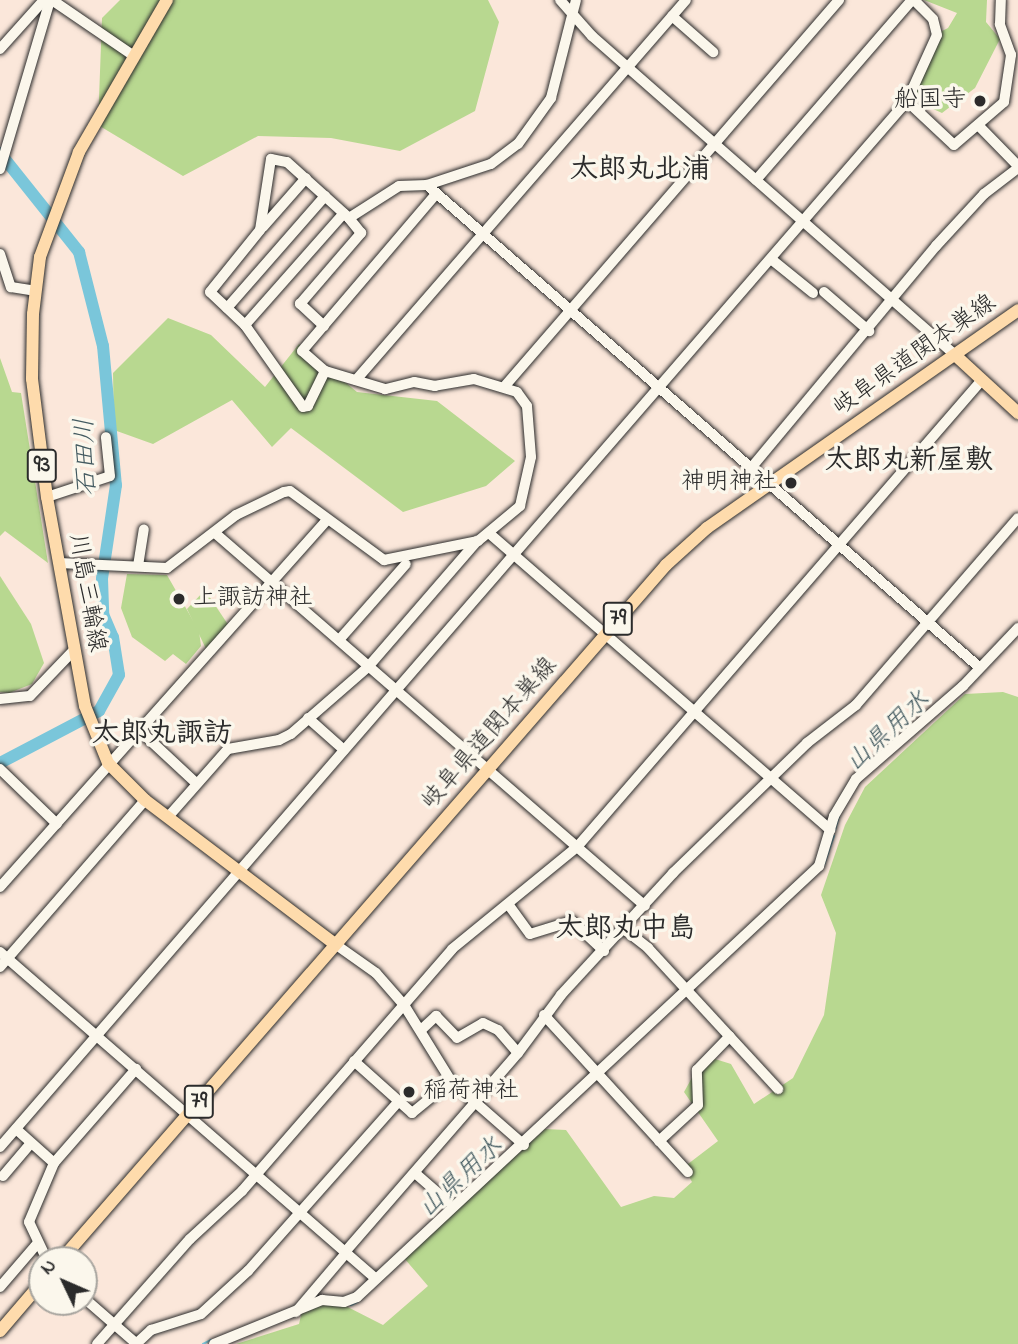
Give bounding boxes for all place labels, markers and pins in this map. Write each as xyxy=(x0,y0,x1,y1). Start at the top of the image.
place label: 船国寺 xyxy=(894,87,966,115)
marker: 船国寺 xyxy=(972,93,988,109)
place label: 神明神社 xyxy=(681,469,777,497)
marker: 神明神社 xyxy=(783,475,799,491)
place label: 上諏訪神社 xyxy=(193,585,313,613)
marker: 上諏訪神社 xyxy=(171,591,187,607)
place label: 稲荷神社 xyxy=(423,1078,519,1106)
marker: 稲荷神社 xyxy=(401,1084,417,1100)

